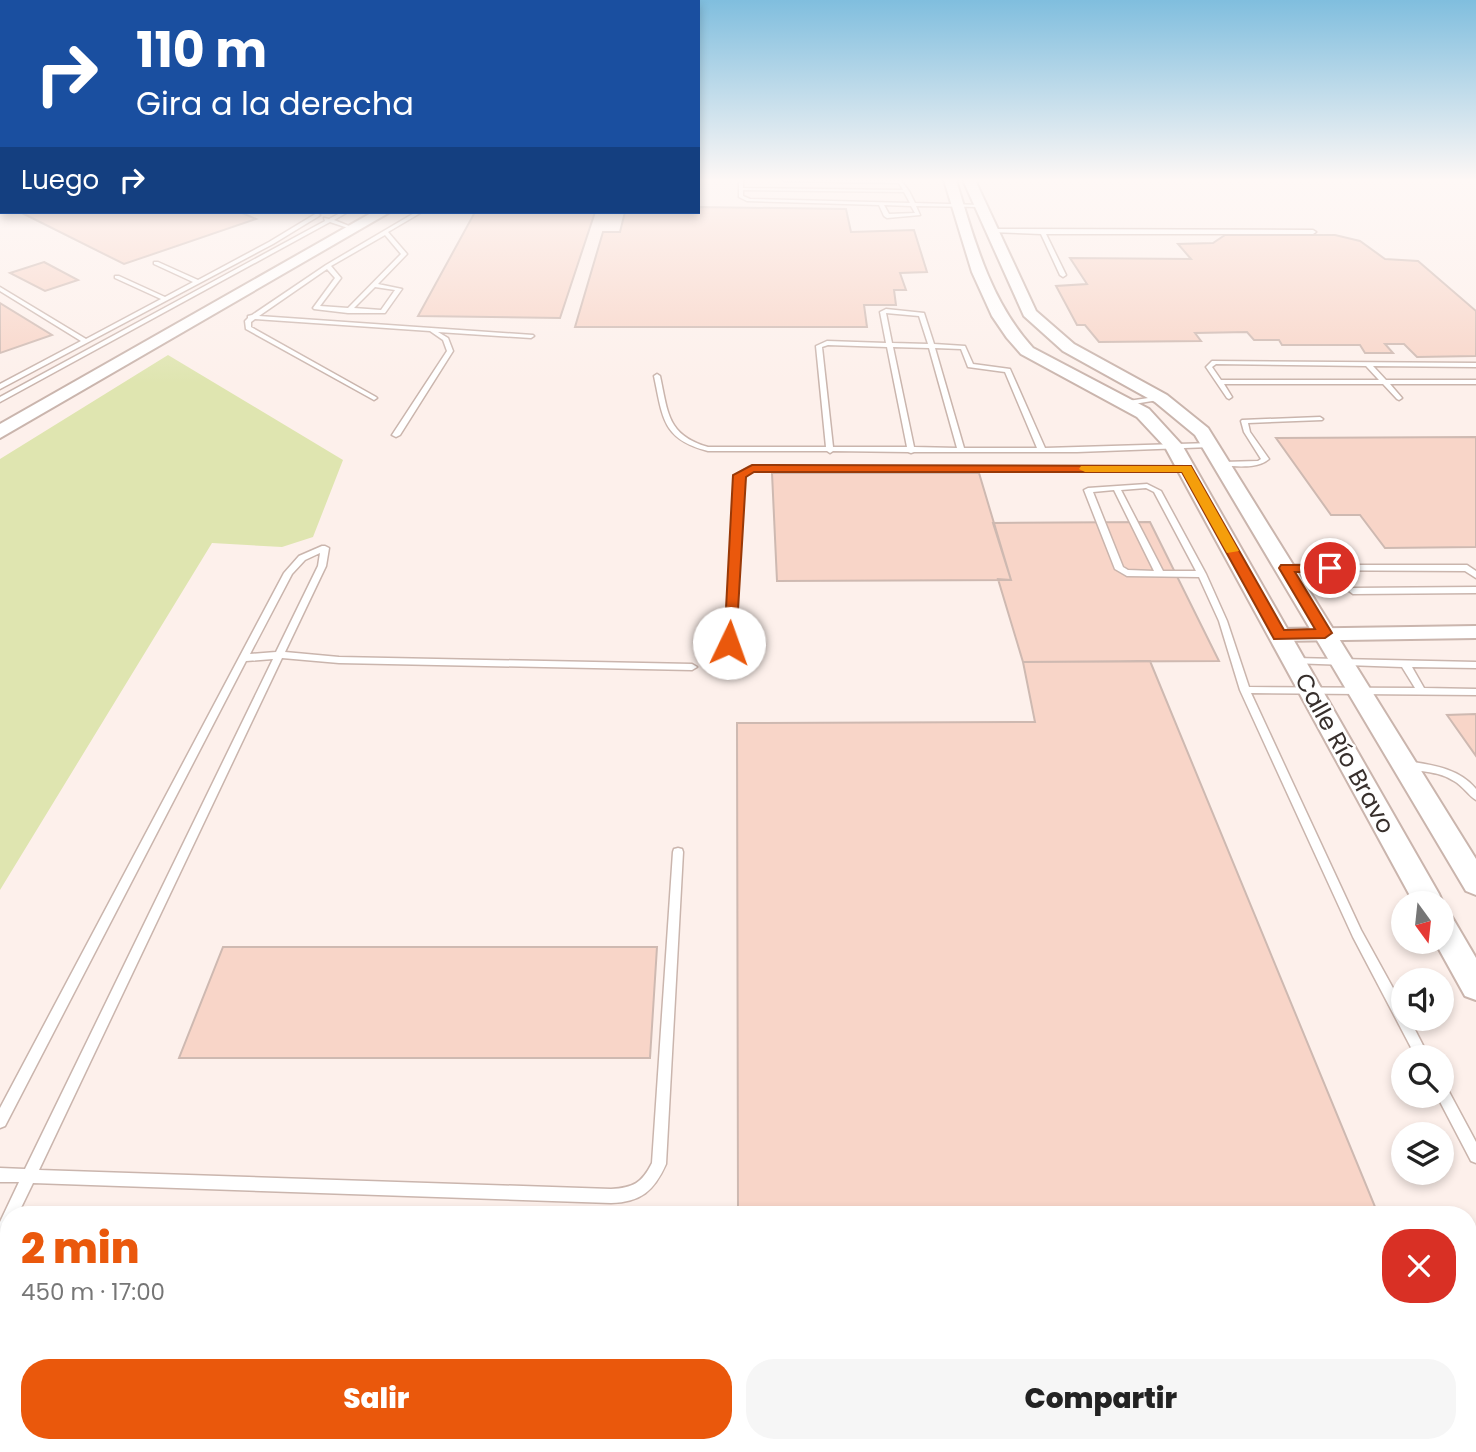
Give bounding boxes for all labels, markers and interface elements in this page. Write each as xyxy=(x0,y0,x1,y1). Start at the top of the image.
text: 110 m xyxy=(136,16,267,84)
icon: right xyxy=(21,28,112,119)
text: Gira a la derecha xyxy=(136,81,414,126)
icon: right xyxy=(113,161,151,199)
text: Luego xyxy=(21,162,99,198)
pin xyxy=(1300,538,1360,598)
icon: arrive xyxy=(1311,549,1349,587)
position arrow xyxy=(692,606,766,680)
street label: Calle Río Bravo xyxy=(1287,667,1403,839)
north arrow xyxy=(1391,891,1454,954)
map controls xyxy=(1391,891,1454,1185)
button: sound xyxy=(1391,968,1454,1031)
button: search xyxy=(1391,1045,1454,1108)
button: layers xyxy=(1391,1122,1454,1185)
text: 2 min xyxy=(21,1219,139,1278)
button: close xyxy=(1382,1229,1456,1303)
text: 450 m · 17:00 xyxy=(21,1276,165,1308)
button: Salir xyxy=(21,1359,732,1439)
button: Compartir xyxy=(746,1359,1456,1439)

